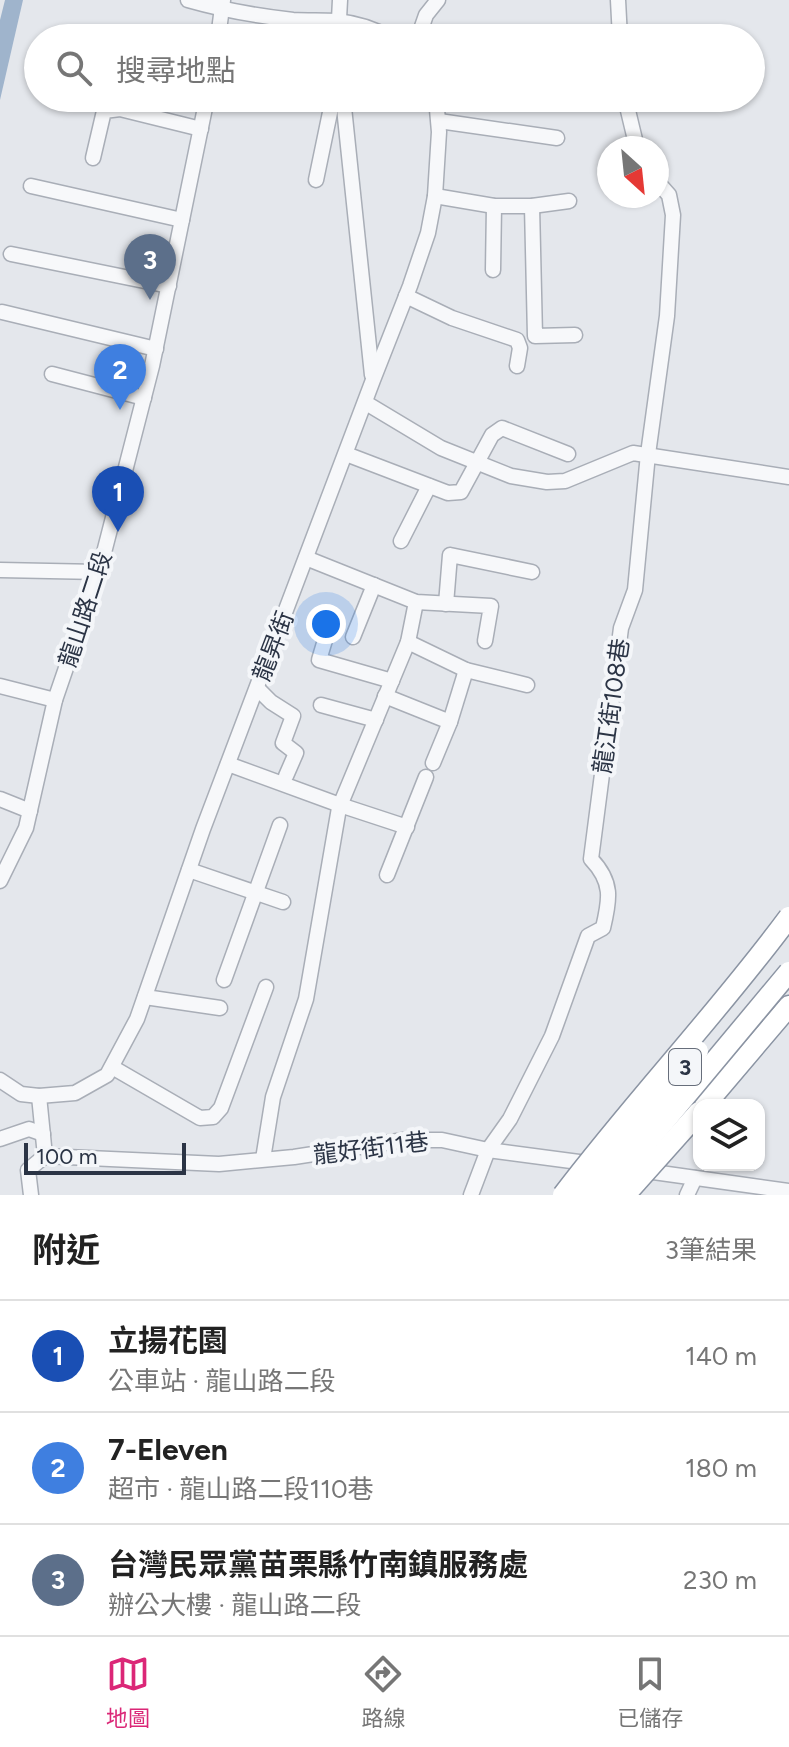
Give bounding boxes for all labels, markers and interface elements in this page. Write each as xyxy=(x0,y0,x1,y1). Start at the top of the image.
search box xyxy=(24,24,765,112)
icon: search xyxy=(52,46,96,90)
text: 搜尋地點 xyxy=(116,52,236,89)
north arrow xyxy=(597,136,669,208)
pin: 3 xyxy=(124,234,176,300)
pin: 2 xyxy=(94,344,146,410)
pin: 1 xyxy=(92,466,144,532)
street label: 龍山路二段 xyxy=(53,547,117,671)
your location xyxy=(306,604,346,644)
street label: 龍昇街 xyxy=(247,607,299,685)
street label: 龍江街108巷 xyxy=(587,637,635,775)
road number: 3 xyxy=(669,1049,701,1085)
map controls xyxy=(693,1099,765,1171)
button: layers xyxy=(693,1099,765,1171)
street label: 龍好街11巷 xyxy=(312,1127,430,1169)
scale bar xyxy=(24,1139,186,1175)
text: 100 m xyxy=(36,1143,97,1170)
text: 附近 xyxy=(32,1230,100,1271)
text: 3筆結果 xyxy=(665,1234,757,1266)
text: 立揚花園 xyxy=(108,1322,228,1359)
text: 1 xyxy=(53,1340,63,1372)
text: 140 m xyxy=(685,1340,757,1372)
text: 公車站 · 龍山路二段 xyxy=(108,1365,335,1397)
text: 7-Eleven xyxy=(108,1431,228,1468)
text: 2 xyxy=(50,1452,66,1484)
text: 180 m xyxy=(685,1452,757,1484)
text: 超市 · 龍山路二段110巷 xyxy=(108,1473,374,1505)
text: 台灣民眾黨苗栗縣竹南鎮服務處 xyxy=(108,1546,528,1583)
text: 3 xyxy=(51,1564,65,1596)
text: 230 m xyxy=(683,1564,757,1596)
text: 辦公大樓 · 龍山路二段 xyxy=(108,1589,361,1621)
tab: 地圖 xyxy=(106,1652,150,1732)
tab: 路線 xyxy=(361,1652,405,1732)
tab: 已儲存 xyxy=(617,1652,683,1732)

